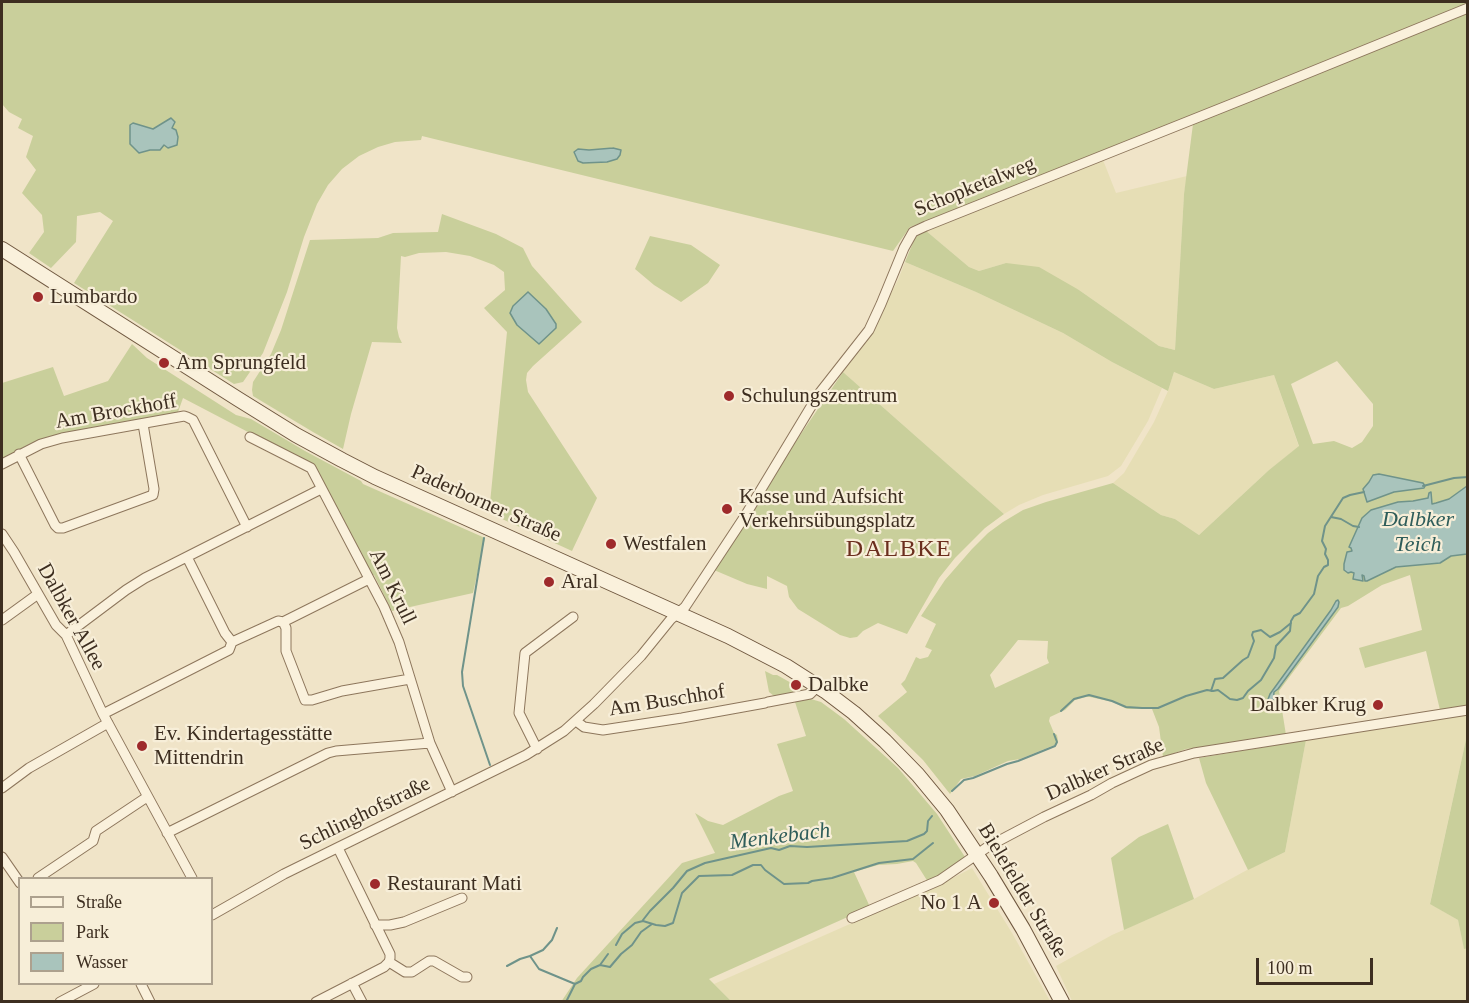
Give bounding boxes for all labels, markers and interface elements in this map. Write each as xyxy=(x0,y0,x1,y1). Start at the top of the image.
street label: Schopketalweg xyxy=(911,151,1039,223)
place label: Lumbardo xyxy=(50,284,137,310)
marker: Lumbardo xyxy=(31,290,45,304)
place label: Am Sprungfeld xyxy=(176,350,306,376)
marker: Am Sprungfeld xyxy=(157,356,171,370)
place label: Schulungszentrum xyxy=(741,383,897,409)
street label: Am Brockhoff xyxy=(53,389,179,435)
marker: Schulungszentrum xyxy=(722,389,736,403)
street label: Paderborner Straße xyxy=(407,460,565,548)
place label: Kasse und Aufsicht Verkehrsübungsplatz xyxy=(739,484,915,534)
marker: Kasse und Aufsicht Verkehrsübungsplatz xyxy=(720,502,734,516)
water label: Dalbker Teich xyxy=(1382,507,1454,558)
place label: Westfalen xyxy=(623,531,706,557)
district label: DALBKE xyxy=(846,536,952,564)
marker: Westfalen xyxy=(604,537,618,551)
street label: Am Krull xyxy=(363,545,421,629)
street label: Dalbker Allee xyxy=(31,559,111,675)
place label: Aral xyxy=(561,569,598,595)
marker: Aral xyxy=(542,575,556,589)
place label: Dalbke xyxy=(808,672,869,698)
marker: Dalbke xyxy=(789,678,803,692)
street label: Am Buschhof xyxy=(607,679,727,723)
place label: Dalbker Krug xyxy=(1250,692,1366,718)
marker: Dalbker Krug xyxy=(1371,698,1385,712)
place label: Ev. Kindertagesstätte Mittendrin xyxy=(154,721,332,771)
street label: Dalbker Straße xyxy=(1042,733,1168,807)
marker: Ev. Kindertagesstätte Mittendrin xyxy=(135,739,149,753)
street label: Schlinghofstraße xyxy=(296,771,434,857)
water label: Menkebach xyxy=(728,818,832,856)
street label: Bielefelder Straße xyxy=(972,819,1072,963)
place label: Restaurant Mati xyxy=(387,871,522,897)
legend xyxy=(18,877,213,985)
marker: Restaurant Mati xyxy=(368,877,382,891)
place label: No 1 A xyxy=(920,890,982,916)
text: Straße xyxy=(76,892,122,912)
marker: No 1 A xyxy=(987,896,1001,910)
text: Park xyxy=(76,922,109,942)
scale bar xyxy=(1259,946,1376,984)
text: Wasser xyxy=(76,952,128,972)
text: 100 m xyxy=(1267,958,1313,978)

